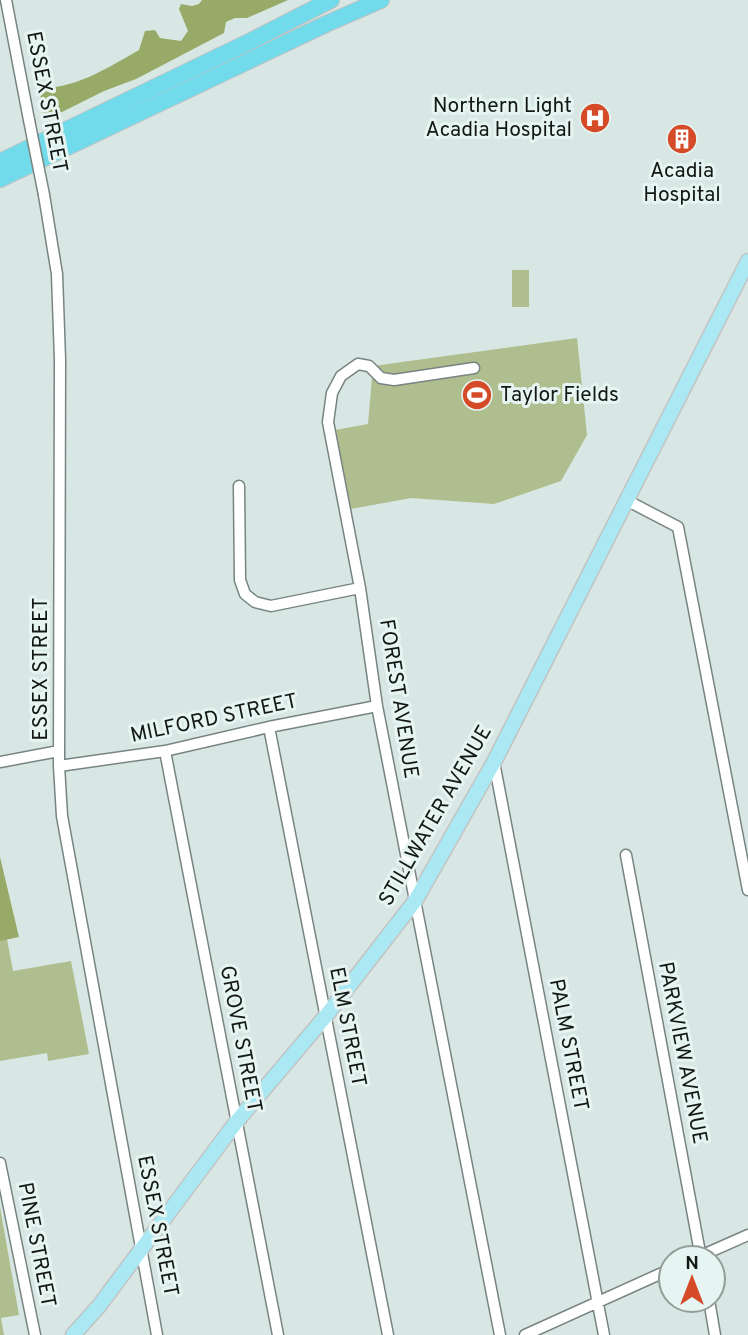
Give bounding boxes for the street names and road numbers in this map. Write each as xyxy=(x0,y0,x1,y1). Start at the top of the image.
street label: ESSEX STREET xyxy=(19,29,73,175)
street label: ESSEX STREET xyxy=(28,597,55,741)
street label: FOREST AVENUE xyxy=(372,617,424,781)
street label: MILFORD STREET xyxy=(128,688,300,750)
street label: STILLWATER AVENUE xyxy=(373,721,499,911)
street label: PARKVIEW AVENUE xyxy=(651,960,713,1146)
street label: GROVE STREET xyxy=(213,963,267,1115)
street label: ELM STREET xyxy=(322,965,372,1089)
street label: PALM STREET xyxy=(542,977,594,1113)
street label: ESSEX STREET xyxy=(130,1153,184,1299)
street label: PINE STREET xyxy=(11,1180,61,1310)

